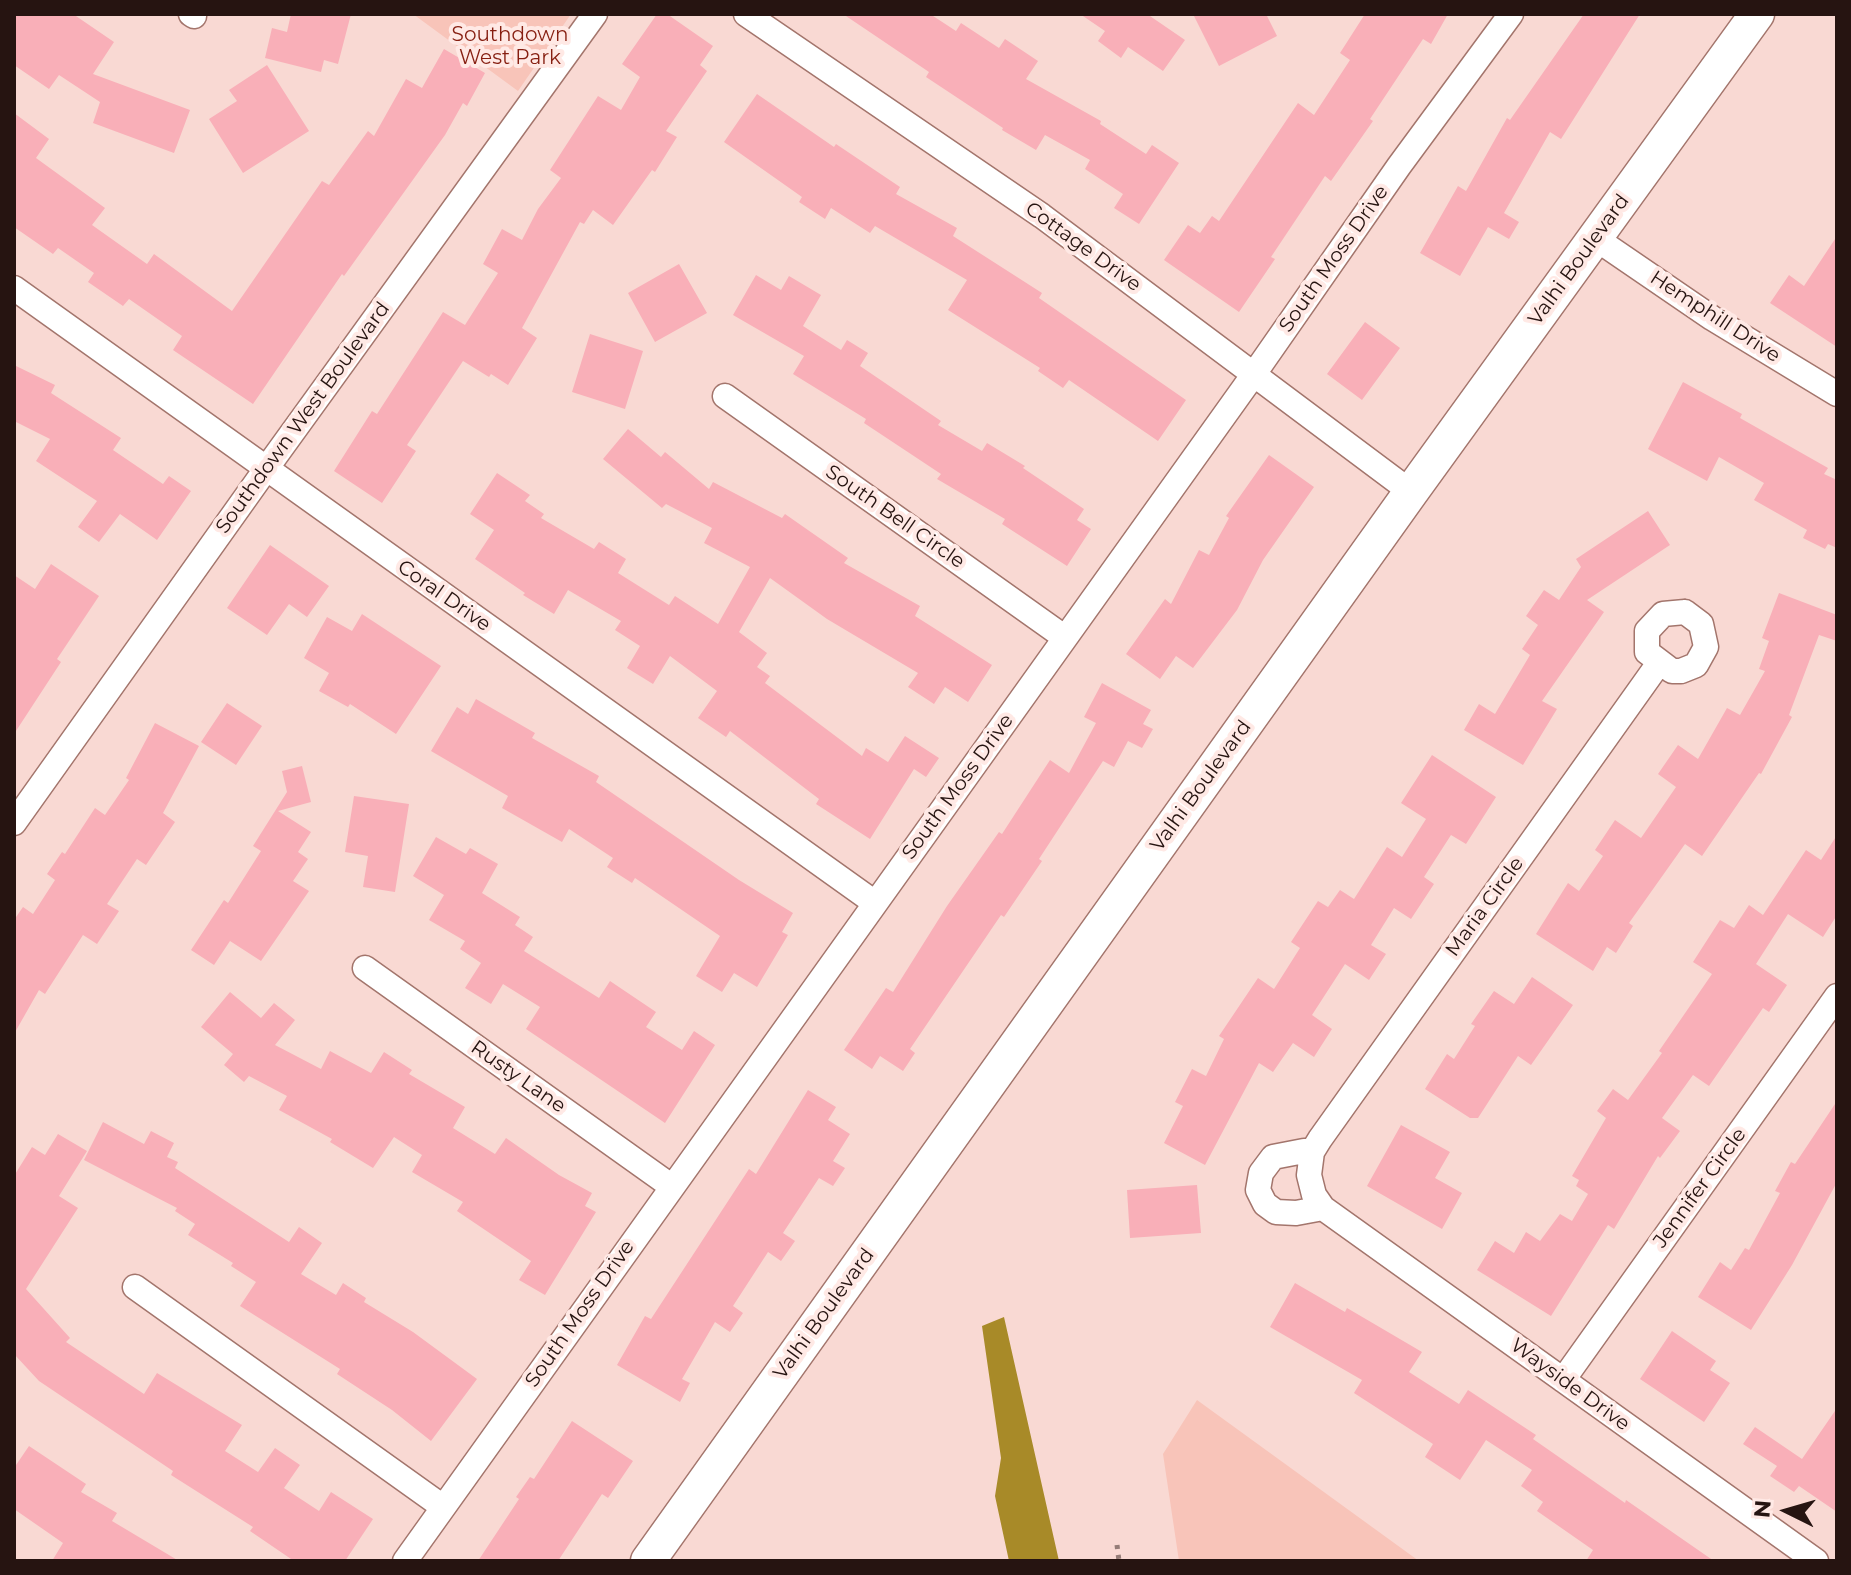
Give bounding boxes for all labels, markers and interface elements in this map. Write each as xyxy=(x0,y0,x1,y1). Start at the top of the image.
park label: Southdown West Park xyxy=(452,23,568,70)
street label: South Moss Drive xyxy=(1274,181,1394,337)
street label: Valhi Boulevard xyxy=(1523,190,1635,330)
street label: Cottage Drive xyxy=(1021,197,1145,297)
street label: Hemphill Drive xyxy=(1645,266,1785,368)
street label: Southdown West Boulevard xyxy=(211,298,395,538)
street label: South Bell Circle xyxy=(821,460,969,574)
street label: Coral Drive xyxy=(393,555,495,637)
street label: South Moss Drive xyxy=(897,710,1019,864)
street label: Valhi Boulevard xyxy=(1145,716,1257,856)
street label: Maria Circle xyxy=(1441,853,1529,961)
street label: Rusty Lane xyxy=(466,1036,570,1118)
street label: Jennifer Circle xyxy=(1648,1123,1752,1253)
street label: South Moss Drive xyxy=(520,1236,640,1392)
street label: Valhi Boulevard xyxy=(768,1244,880,1384)
street label: Wayside Drive xyxy=(1506,1334,1634,1436)
north arrow xyxy=(1747,1471,1827,1551)
text: N xyxy=(1748,1499,1777,1519)

